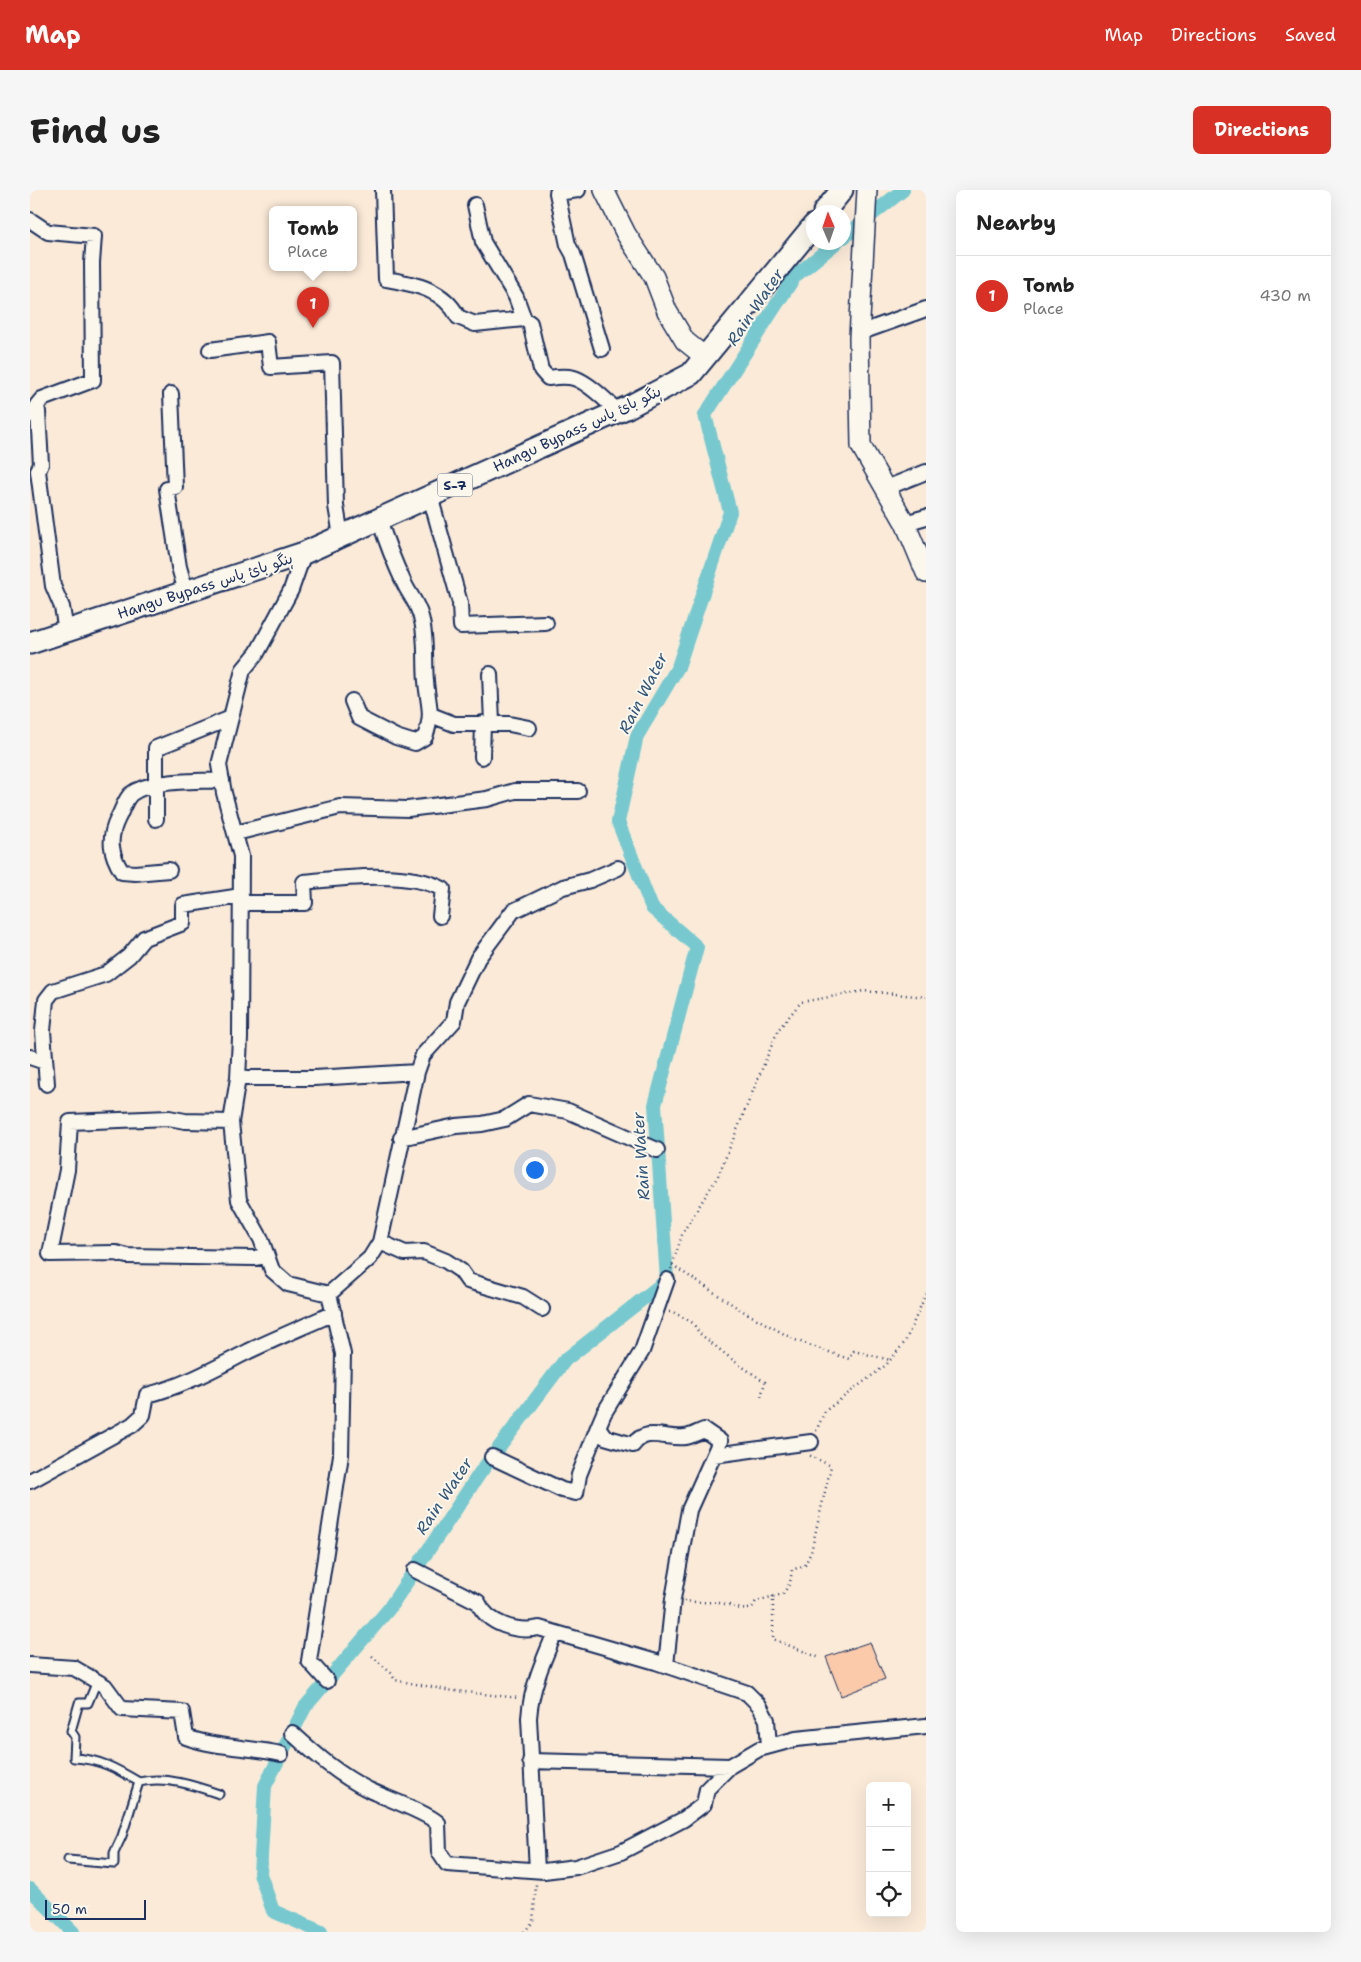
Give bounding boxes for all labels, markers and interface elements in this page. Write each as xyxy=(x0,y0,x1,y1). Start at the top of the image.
text: Map xyxy=(25,19,81,51)
text: Map xyxy=(1105,23,1143,47)
text: Directions xyxy=(1171,23,1257,47)
text: Saved xyxy=(1285,23,1336,47)
button: Directions xyxy=(1193,106,1331,154)
text: Find us xyxy=(30,107,161,154)
north arrow xyxy=(806,205,851,250)
popup xyxy=(269,206,357,271)
text: Nearby xyxy=(976,209,1056,237)
text: Tomb xyxy=(287,216,339,241)
text: Place xyxy=(287,241,328,262)
water label: Rain Water xyxy=(722,264,789,349)
text: Tomb xyxy=(1023,273,1075,298)
text: 1 xyxy=(988,285,996,306)
text: 430 m xyxy=(1260,285,1311,306)
pin: 1 xyxy=(297,287,329,328)
text: Place xyxy=(1023,298,1064,319)
street label: Hangu Bypass ہنگو بائ پاس xyxy=(490,381,665,478)
road number: S-7 xyxy=(438,474,472,496)
street label: Hangu Bypass ہنگو بائ پاس xyxy=(115,548,296,625)
water label: Rain Water xyxy=(614,649,673,737)
water label: Rain Water xyxy=(627,1111,655,1201)
your location xyxy=(522,1157,548,1183)
water label: Rain Water xyxy=(411,1453,478,1538)
map controls xyxy=(866,1782,911,1917)
button: + xyxy=(866,1782,911,1827)
button: − xyxy=(866,1827,911,1872)
button: locate xyxy=(866,1872,911,1917)
scale bar xyxy=(45,1897,146,1920)
text: 50 m xyxy=(52,1900,87,1918)

